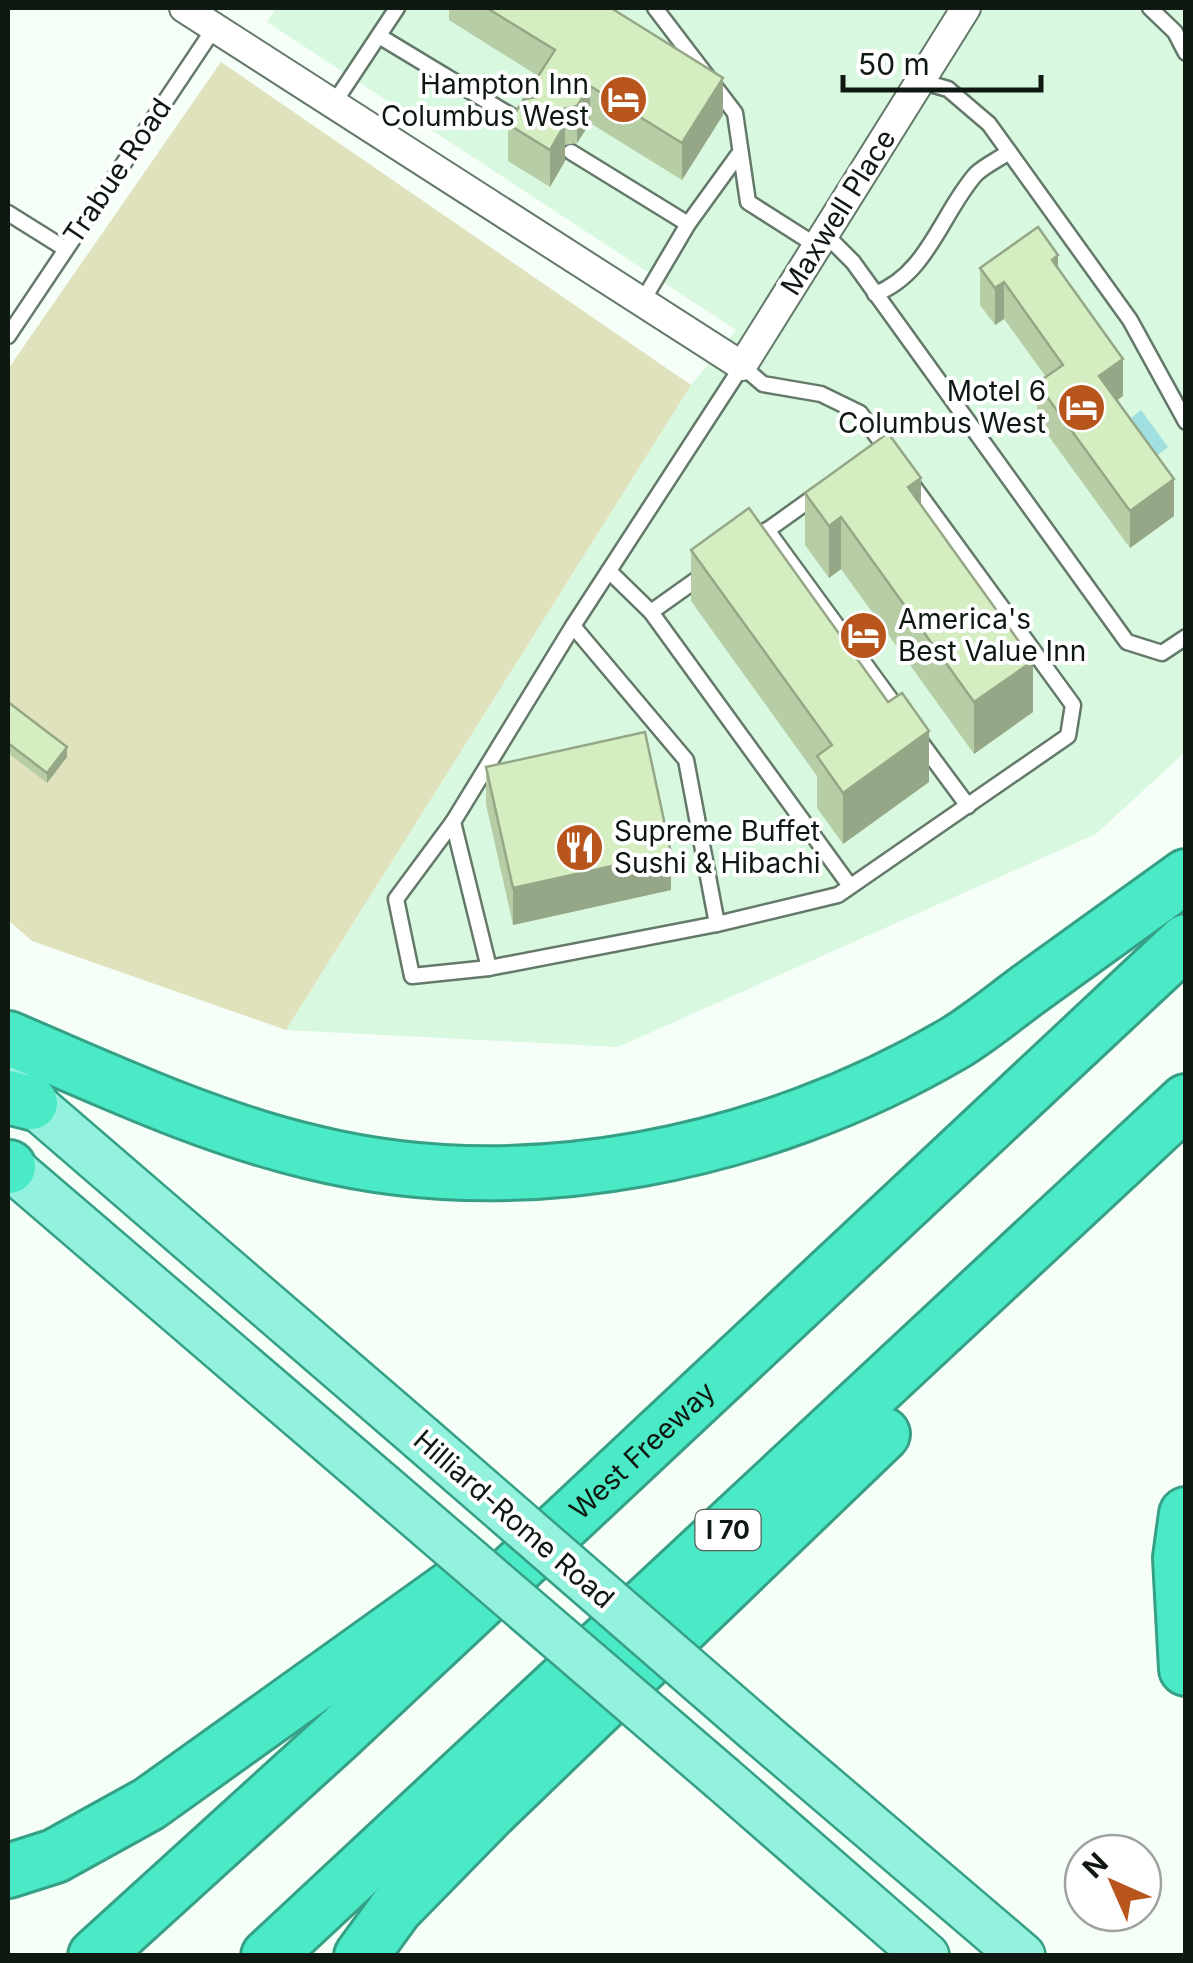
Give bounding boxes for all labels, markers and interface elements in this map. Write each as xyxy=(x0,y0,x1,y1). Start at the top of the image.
scale bar xyxy=(843,30,1040,92)
text: 50 m xyxy=(858,46,930,82)
place label: Hampton Inn Columbus West xyxy=(381,67,589,133)
hotel icon: Hampton Inn Columbus West xyxy=(598,74,650,126)
street label: Trabue Road xyxy=(56,92,178,250)
street label: Maxwell Place xyxy=(773,123,903,301)
place label: Motel 6 Columbus West xyxy=(838,374,1046,440)
hotel icon: Motel 6 Columbus West xyxy=(1055,381,1107,433)
place label: America's Best Value Inn xyxy=(898,602,1086,668)
hotel icon: America's Best Value Inn xyxy=(837,609,889,661)
place label: Supreme Buffet Sushi & Hibachi xyxy=(614,814,821,880)
restaurant icon: Supreme Buffet Sushi & Hibachi xyxy=(553,821,605,873)
street label: West Freeway xyxy=(562,1374,722,1526)
street label: Hilliard-Rome Road xyxy=(407,1423,621,1615)
road number: I 70 xyxy=(696,1510,760,1550)
north arrow xyxy=(1063,1833,1163,1933)
text: N xyxy=(1076,1846,1115,1885)

